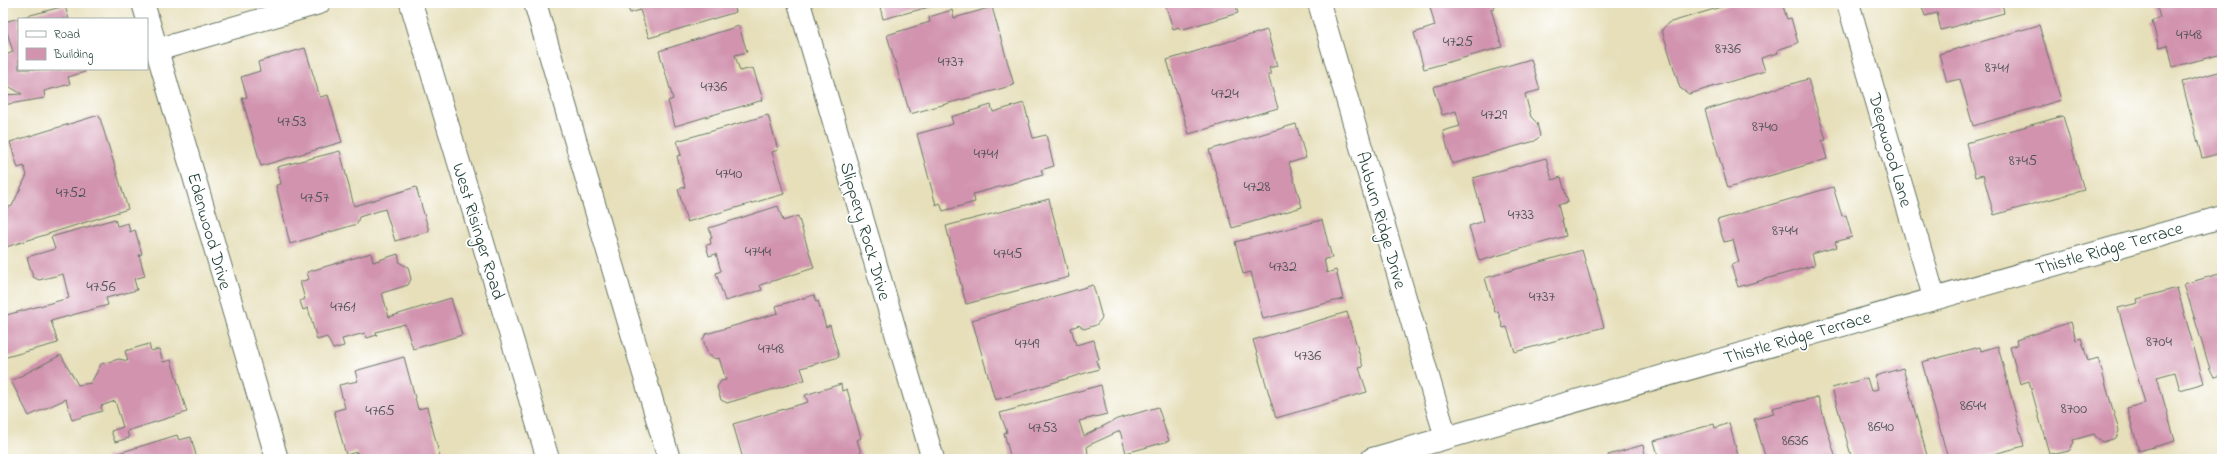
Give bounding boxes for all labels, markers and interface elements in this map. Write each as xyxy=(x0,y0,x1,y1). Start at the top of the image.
legend xyxy=(18,18,148,70)
house number: 4748 xyxy=(2176,23,2202,47)
text: Road xyxy=(54,26,80,44)
house number: 4725 xyxy=(1443,30,1473,54)
house number: 8736 xyxy=(1715,37,1741,61)
text: Building xyxy=(53,46,93,65)
house number: 4737 xyxy=(938,50,965,74)
house number: 8741 xyxy=(1985,56,2009,80)
house number: 4736 xyxy=(701,75,727,99)
house number: 4724 xyxy=(1211,82,1239,106)
street label: Deepwood Lane xyxy=(1860,90,1918,211)
house number: 4729 xyxy=(1481,103,1507,127)
house number: 4753 xyxy=(278,110,306,134)
house number: 8740 xyxy=(1752,115,1778,139)
house number: 4741 xyxy=(974,142,998,166)
street label: Auburn Ridge Drive xyxy=(1347,149,1412,293)
house number: 8745 xyxy=(2009,149,2037,173)
street label: Slippery Rock Drive xyxy=(832,159,897,305)
street label: West Risinger Road xyxy=(443,160,510,303)
house number: 4740 xyxy=(716,162,742,186)
street label: Edenwood Drive xyxy=(179,170,237,294)
house number: 4728 xyxy=(1243,175,1271,199)
house number: 4752 xyxy=(56,181,86,205)
house number: 4757 xyxy=(301,186,330,210)
house number: 4733 xyxy=(1508,203,1534,227)
street label: Thistle Ridge Terrace xyxy=(2033,216,2187,284)
house number: 8744 xyxy=(1772,219,1798,243)
house number: 4744 xyxy=(745,240,772,264)
house number: 4745 xyxy=(994,242,1022,266)
house number: 4732 xyxy=(1269,255,1297,279)
house number: 4756 xyxy=(86,275,116,299)
house number: 4737 xyxy=(1529,285,1556,309)
house number: 4761 xyxy=(330,295,356,319)
street label: Thistle Ridge Terrace xyxy=(1721,305,1875,373)
house number: 8704 xyxy=(2146,330,2172,354)
house number: 4749 xyxy=(1015,332,1039,356)
house number: 4748 xyxy=(758,337,784,361)
house number: 4736 xyxy=(1295,344,1321,368)
house number: 8644 xyxy=(1960,394,1987,418)
house number: 8700 xyxy=(2061,397,2087,421)
house number: 4765 xyxy=(365,399,395,423)
house number: 8640 xyxy=(1868,415,1894,439)
house number: 4753 xyxy=(1029,416,1057,440)
house number: 8636 xyxy=(1782,429,1808,453)

